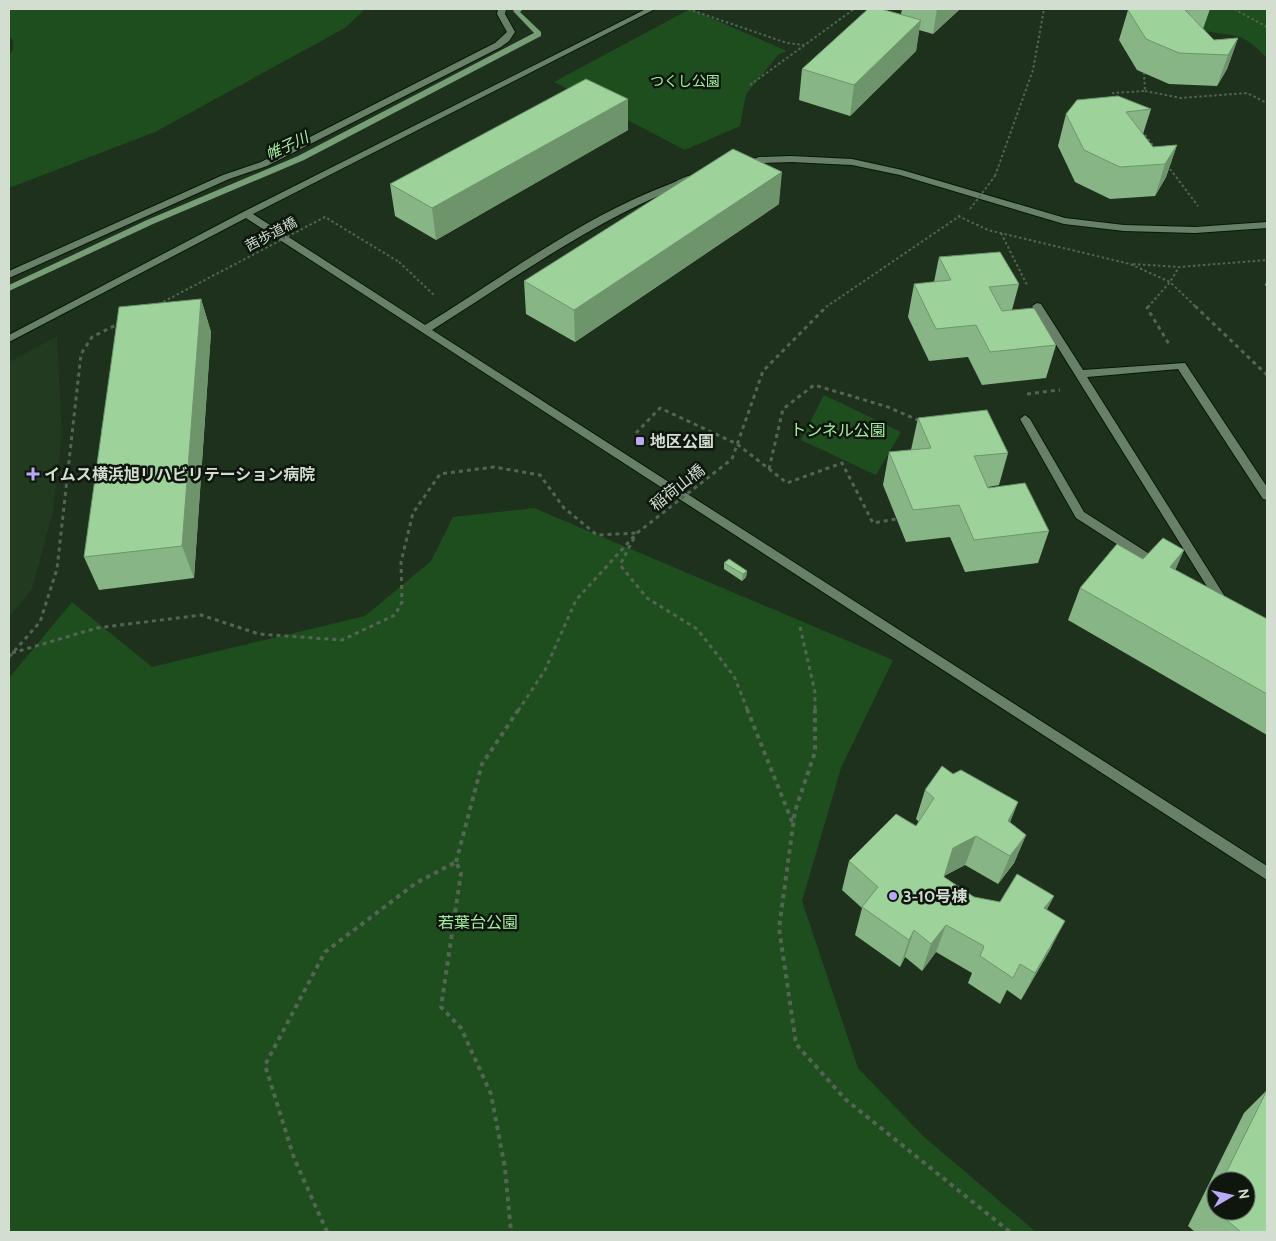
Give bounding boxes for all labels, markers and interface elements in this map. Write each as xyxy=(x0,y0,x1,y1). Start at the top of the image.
park label: つくし公園 xyxy=(650,72,720,90)
water label: 帷子川 xyxy=(263,127,313,164)
street label: 茜歩道橋 xyxy=(242,213,300,255)
park label: トンネル公園 xyxy=(790,421,886,440)
place label: 地区公園 xyxy=(650,432,714,451)
marker: 地区公園 xyxy=(634,435,646,447)
street label: 稲荷山橋 xyxy=(646,460,708,515)
place label: イムス横浜旭リハビリテーション病院 xyxy=(44,465,315,484)
marker: イムス横浜旭リハビリテーション病院 xyxy=(26,467,40,481)
place label: 3-10号棟 xyxy=(903,887,967,906)
marker: 3-10号棟 xyxy=(887,890,899,902)
park label: 若葉台公園 xyxy=(438,913,518,932)
north arrow xyxy=(1206,1171,1256,1221)
text: N xyxy=(1234,1188,1254,1200)

